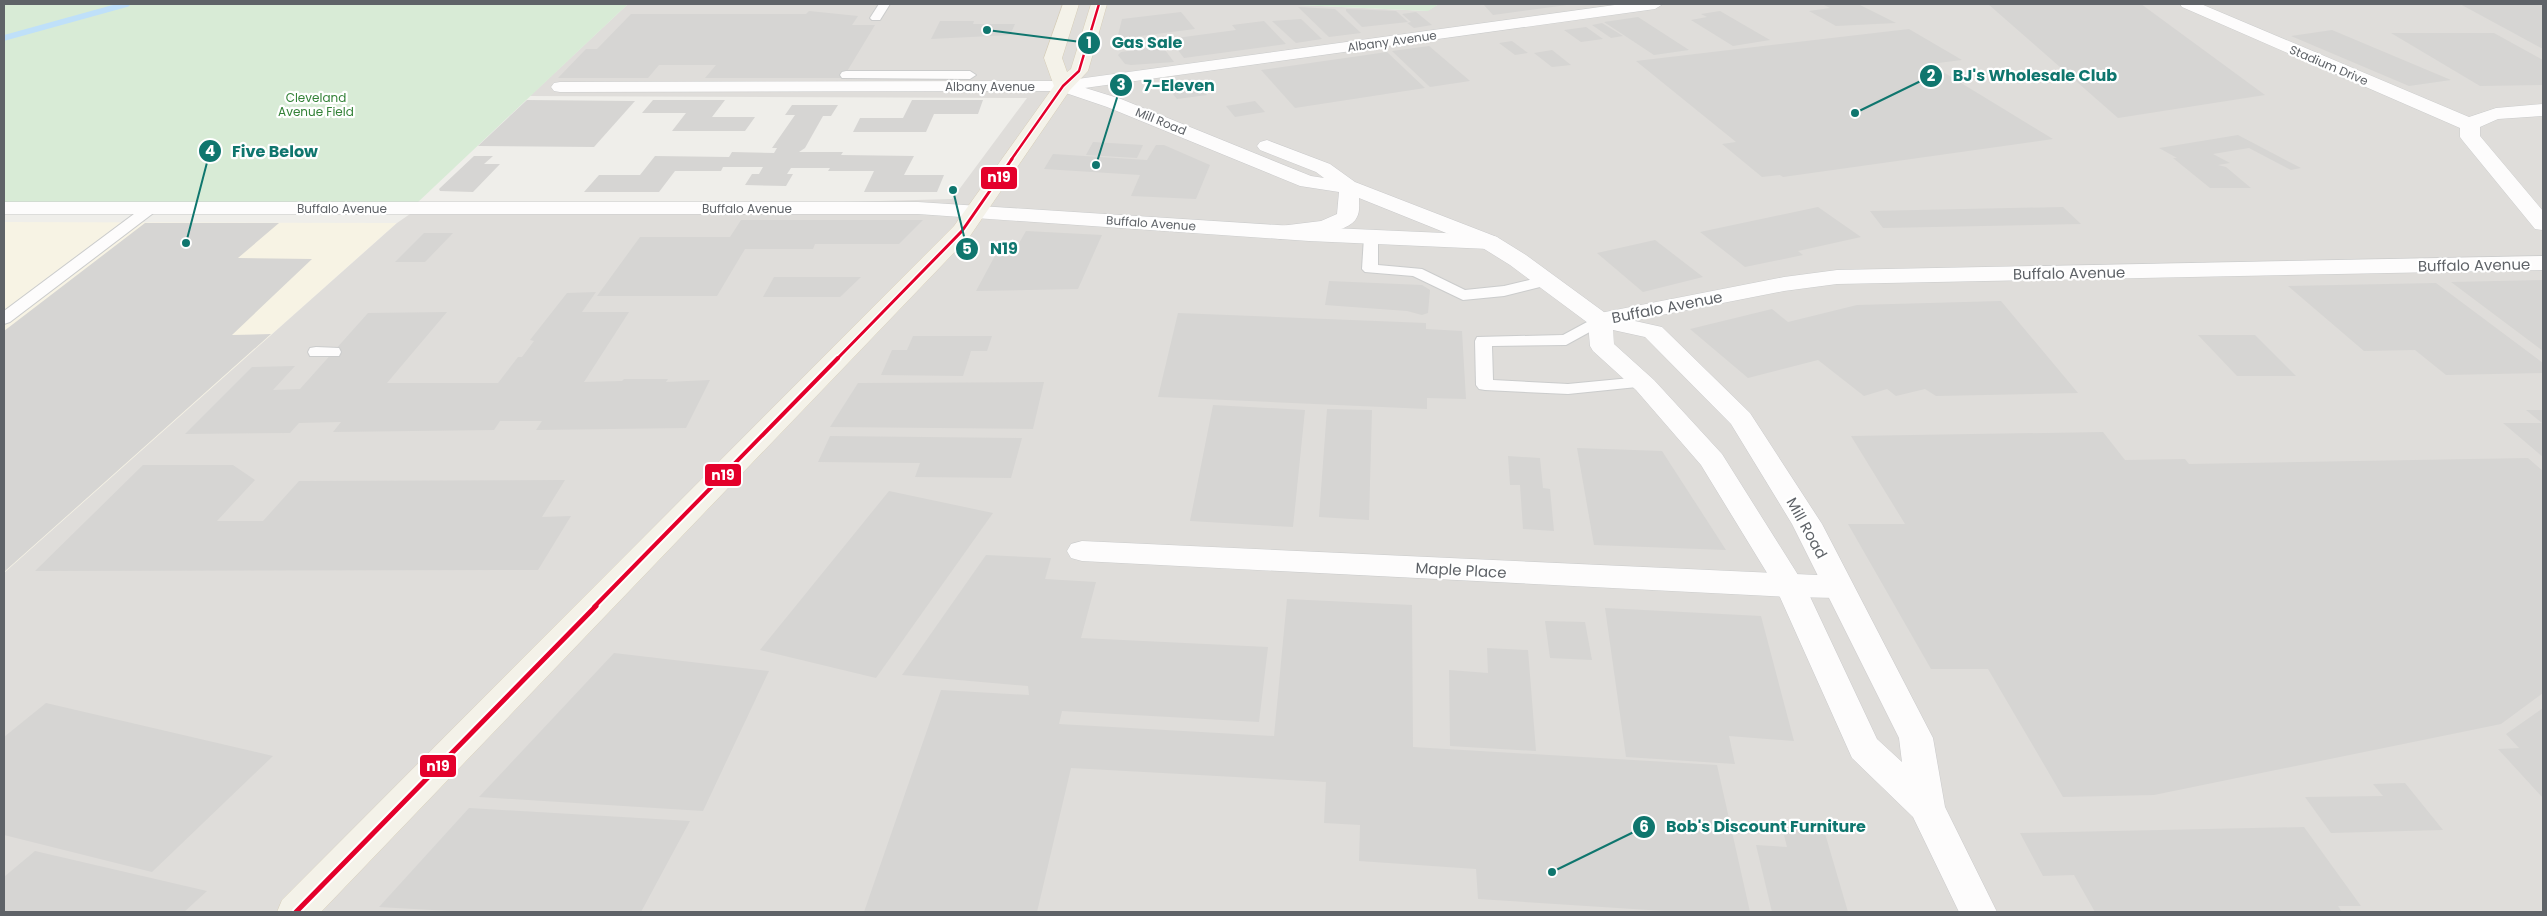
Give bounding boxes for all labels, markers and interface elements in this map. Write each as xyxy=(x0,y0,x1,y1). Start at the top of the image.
street label: Albany Avenue xyxy=(1346,26,1438,56)
callout: Gas Sale xyxy=(1077,27,1192,58)
text: Gas Sale xyxy=(1112,31,1182,54)
text: 1 xyxy=(1086,32,1092,53)
street label: Stadium Drive xyxy=(2287,41,2371,89)
callout: BJ's Wholesale Club xyxy=(1918,60,2128,91)
text: BJ's Wholesale Club xyxy=(1953,64,2117,87)
text: 2 xyxy=(1927,65,1936,86)
callout: 7-Eleven xyxy=(1108,70,1225,101)
text: 3 xyxy=(1116,74,1126,95)
text: 7-Eleven xyxy=(1143,74,1215,97)
street label: Albany Avenue xyxy=(945,78,1035,95)
park label: Cleveland Avenue Field xyxy=(278,89,354,120)
street label: Mill Road xyxy=(1133,103,1189,139)
callout: Five Below xyxy=(197,136,328,167)
text: 4 xyxy=(205,140,215,161)
text: Five Below xyxy=(232,140,318,163)
line badge: n19 xyxy=(980,166,1018,190)
text: n19 xyxy=(987,167,1011,187)
street label: Buffalo Avenue xyxy=(297,200,387,217)
street label: Buffalo Avenue xyxy=(702,200,792,217)
street label: Buffalo Avenue xyxy=(1106,211,1196,235)
callout: N19 xyxy=(955,233,1028,264)
text: N19 xyxy=(990,237,1018,260)
text: 5 xyxy=(962,238,972,259)
street label: Buffalo Avenue xyxy=(2418,254,2530,276)
street label: Buffalo Avenue xyxy=(2013,262,2125,284)
street label: Buffalo Avenue xyxy=(1610,286,1724,328)
line badge: n19 xyxy=(704,463,742,487)
text: n19 xyxy=(711,465,735,485)
street label: Mill Road xyxy=(1782,494,1832,562)
street label: Maple Place xyxy=(1415,557,1507,583)
line badge: n19 xyxy=(419,754,457,778)
text: n19 xyxy=(426,756,450,776)
callout: Bob's Discount Furniture xyxy=(1631,811,1876,842)
text: Bob's Discount Furniture xyxy=(1666,815,1866,838)
text: 6 xyxy=(1639,816,1649,837)

